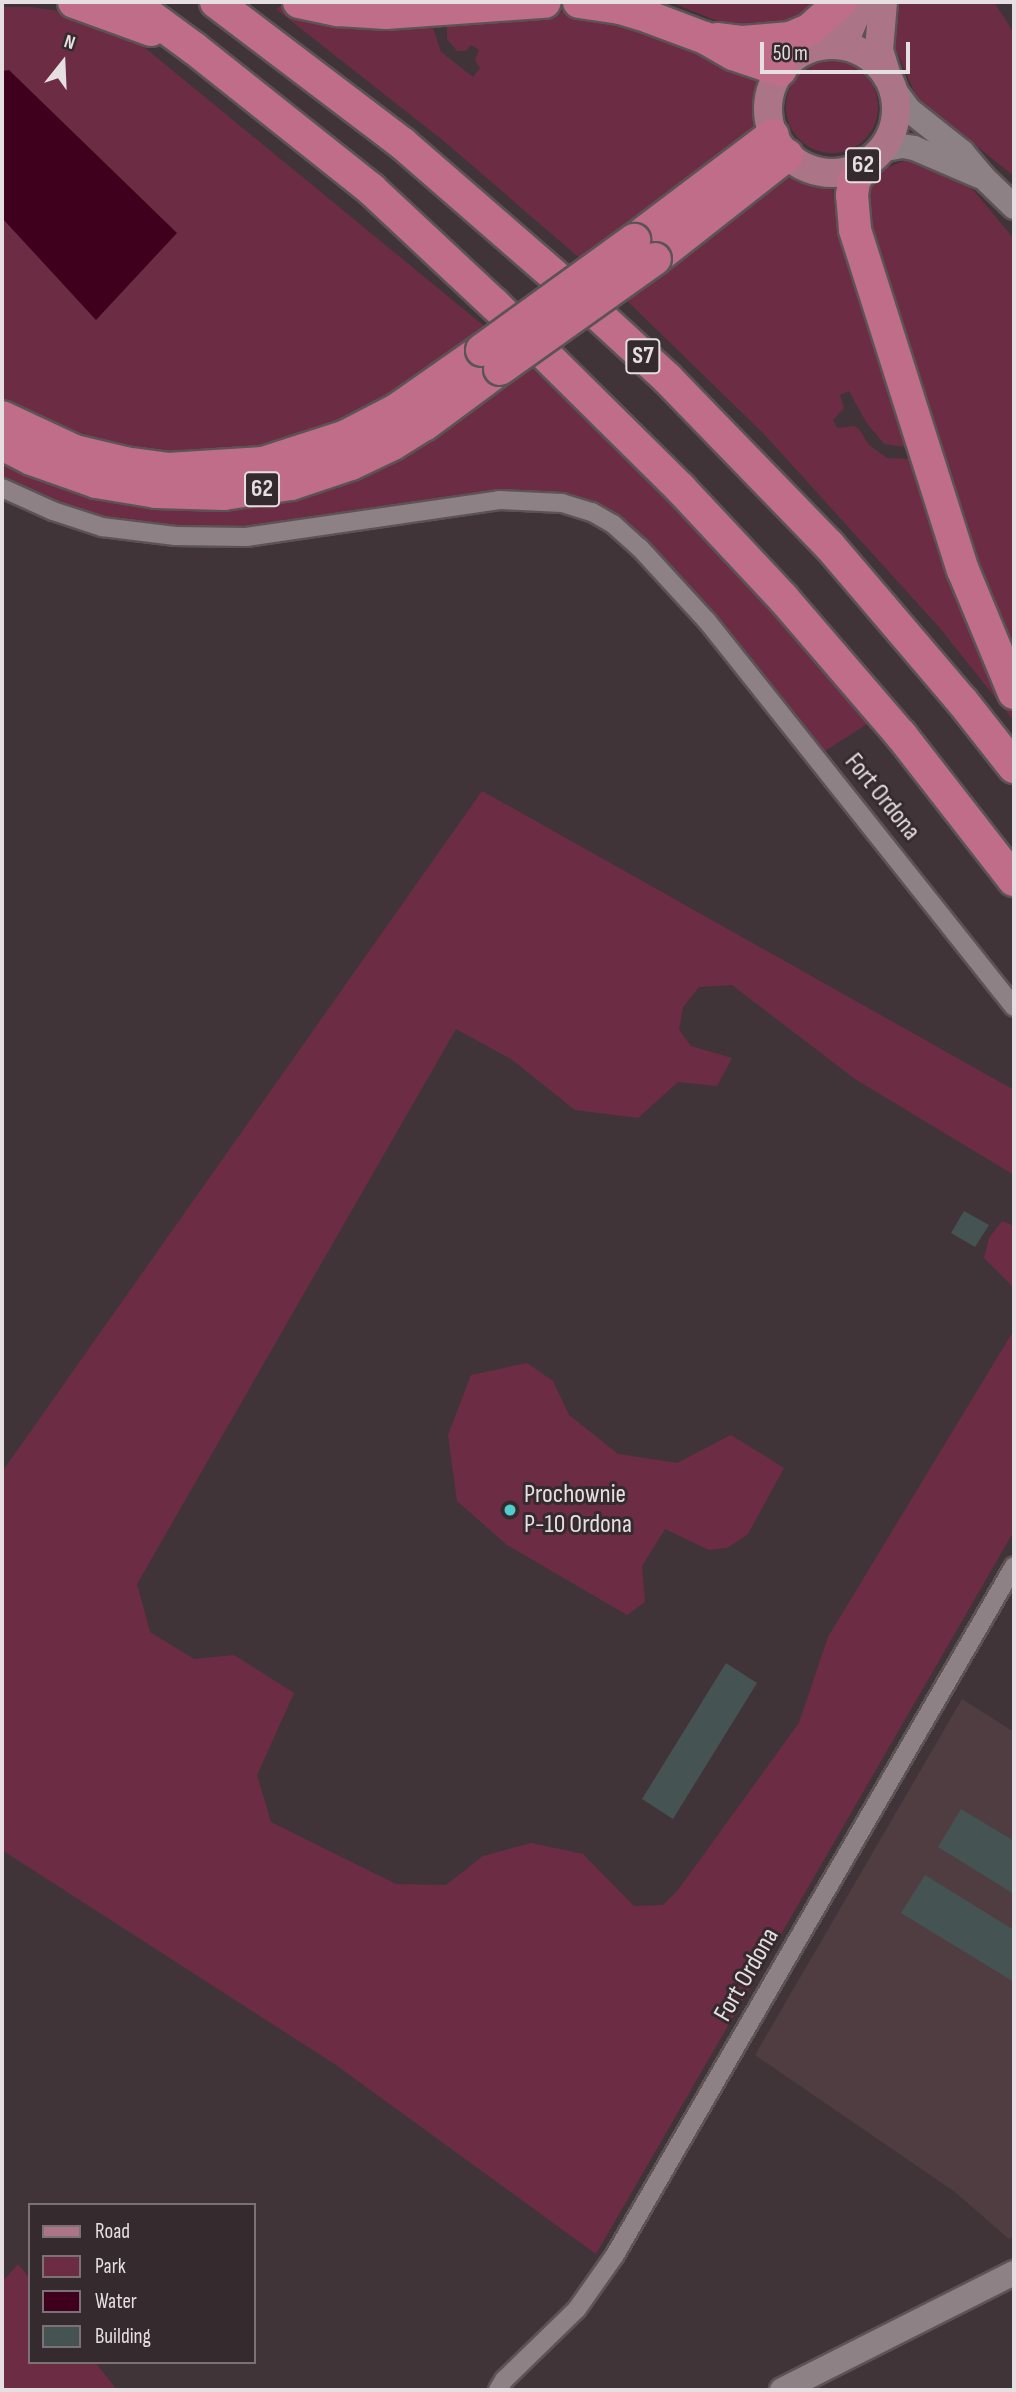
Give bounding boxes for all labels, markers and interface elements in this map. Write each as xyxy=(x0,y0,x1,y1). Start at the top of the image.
north arrow xyxy=(28,28,98,98)
scale bar xyxy=(764,28,914,72)
text: N xyxy=(61,30,78,55)
text: 50 m xyxy=(773,41,808,66)
road number: 62 xyxy=(844,145,882,186)
road number: S7 xyxy=(624,335,662,376)
road number: 62 xyxy=(243,468,281,510)
street label: Fort Ordona xyxy=(838,747,926,847)
place label: Prochownie P-10 Ordona xyxy=(524,1479,632,1540)
marker: Prochownie P-10 Ordona xyxy=(502,1502,518,1518)
street label: Fort Ordona xyxy=(708,1923,786,2027)
legend xyxy=(28,2203,256,2364)
text: Road xyxy=(95,2219,130,2244)
text: Park xyxy=(95,2254,126,2279)
text: Water xyxy=(95,2289,137,2314)
text: Building xyxy=(95,2324,151,2349)

